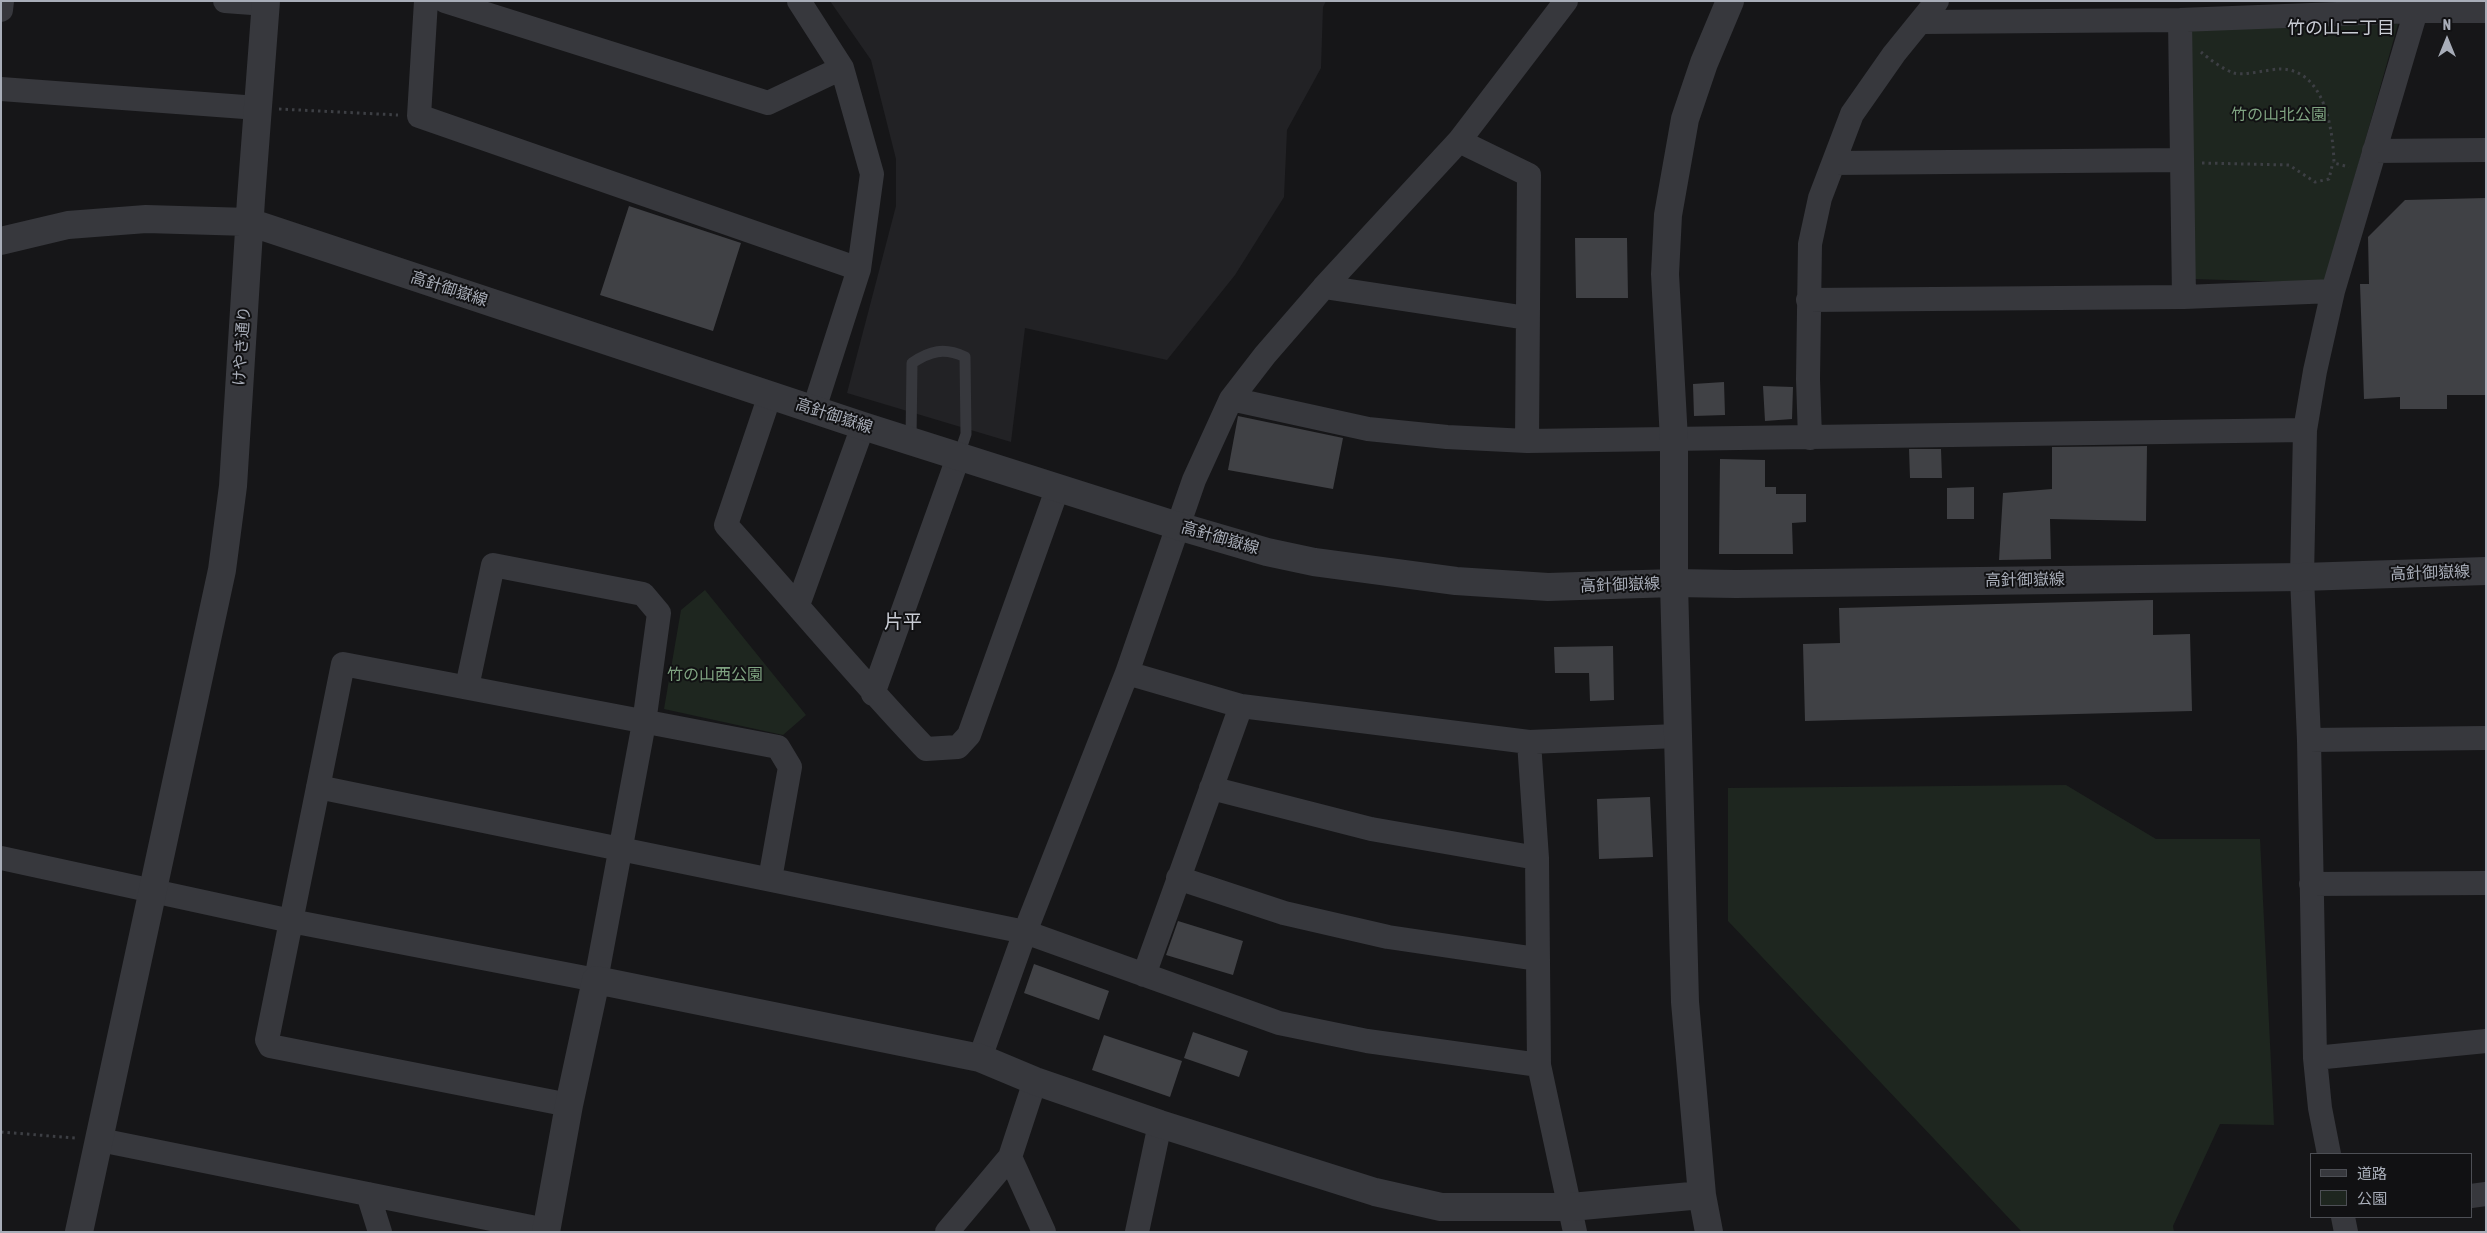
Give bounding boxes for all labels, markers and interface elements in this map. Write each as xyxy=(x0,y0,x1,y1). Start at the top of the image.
north arrow xyxy=(2422,15,2472,65)
district label: 竹の山二丁目 xyxy=(2287,17,2395,39)
text: N xyxy=(2443,17,2451,33)
park label: 竹の山北公園 xyxy=(2231,105,2327,125)
street label: 高針御嶽線 xyxy=(408,268,490,310)
street label: けやき通り xyxy=(230,305,254,387)
street label: 高針御嶽線 xyxy=(793,395,875,437)
street label: 高針御嶽線 xyxy=(1179,518,1261,558)
street label: 高針御嶽線 xyxy=(2390,562,2470,584)
street label: 高針御嶽線 xyxy=(1985,570,2065,590)
street label: 高針御嶽線 xyxy=(1580,574,1660,596)
district label: 片平 xyxy=(884,611,922,633)
park label: 竹の山西公園 xyxy=(667,665,763,685)
legend xyxy=(2310,1153,2472,1218)
text: 道路 xyxy=(2357,1165,2387,1182)
text: 公園 xyxy=(2357,1190,2387,1207)

